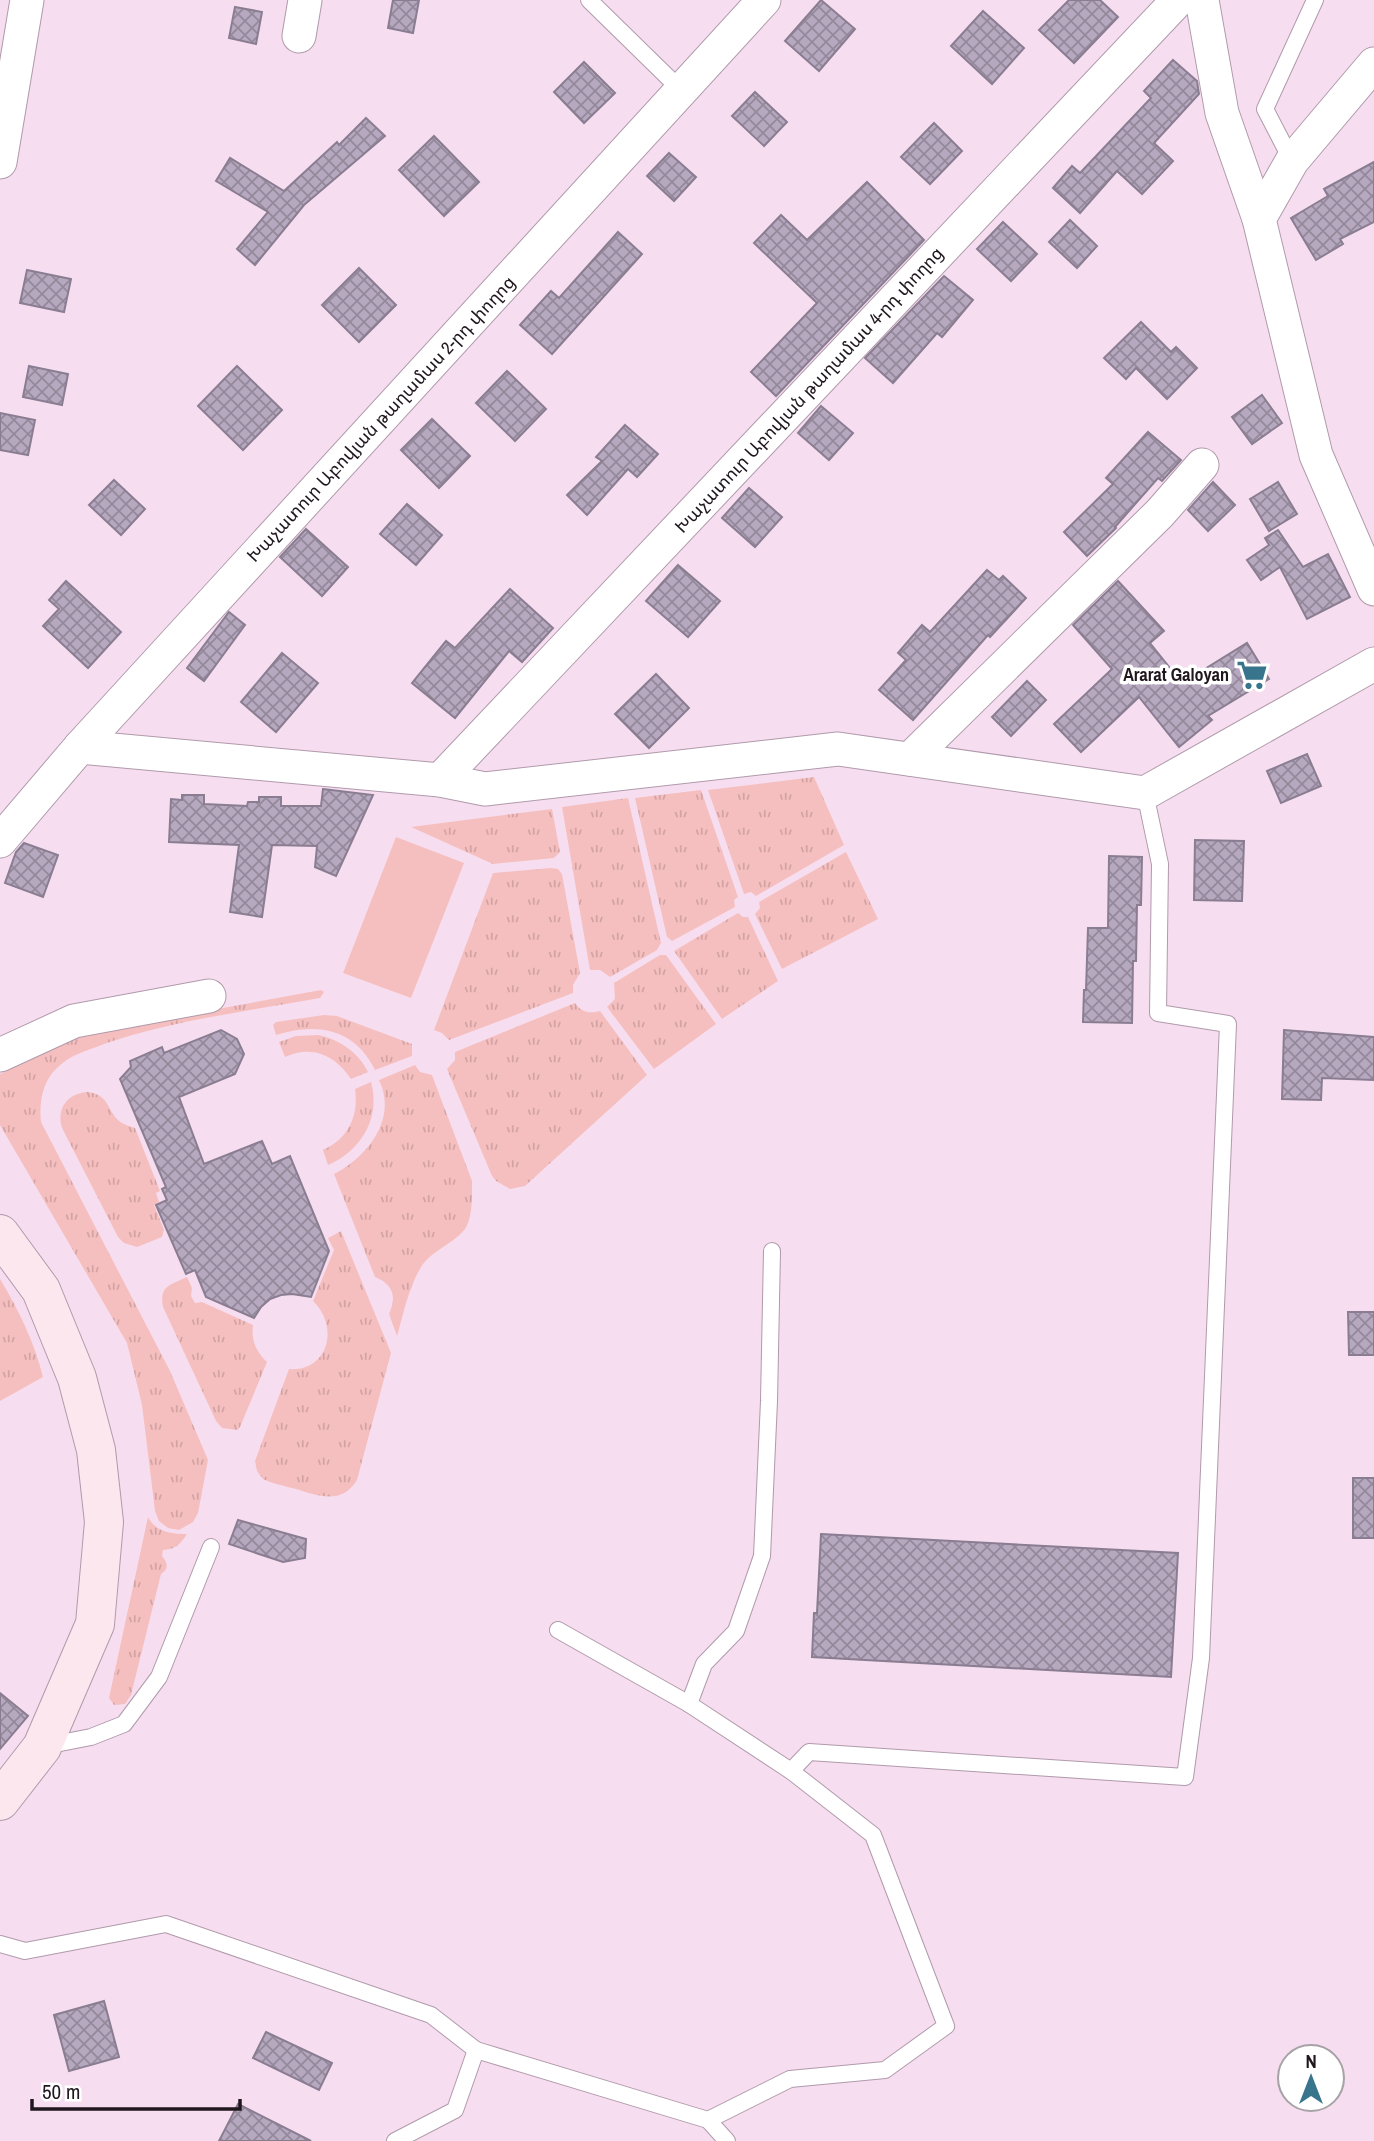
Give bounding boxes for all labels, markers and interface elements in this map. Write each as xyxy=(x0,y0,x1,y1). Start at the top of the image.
street label: Խաչատուր Աբովյան թաղամաս 4-րդ փողոց xyxy=(669,241,949,538)
street label: Խաչատուր Աբովյան թաղամաս 2-րդ փողոց xyxy=(241,270,521,567)
supermarket icon: Ararat Galoyan xyxy=(1235,658,1269,692)
place label: Ararat Galoyan xyxy=(1123,662,1229,687)
north arrow xyxy=(1276,2043,1346,2113)
text: N xyxy=(1305,2048,1317,2074)
scale bar xyxy=(32,2068,240,2112)
text: 50 m xyxy=(42,2077,80,2106)

